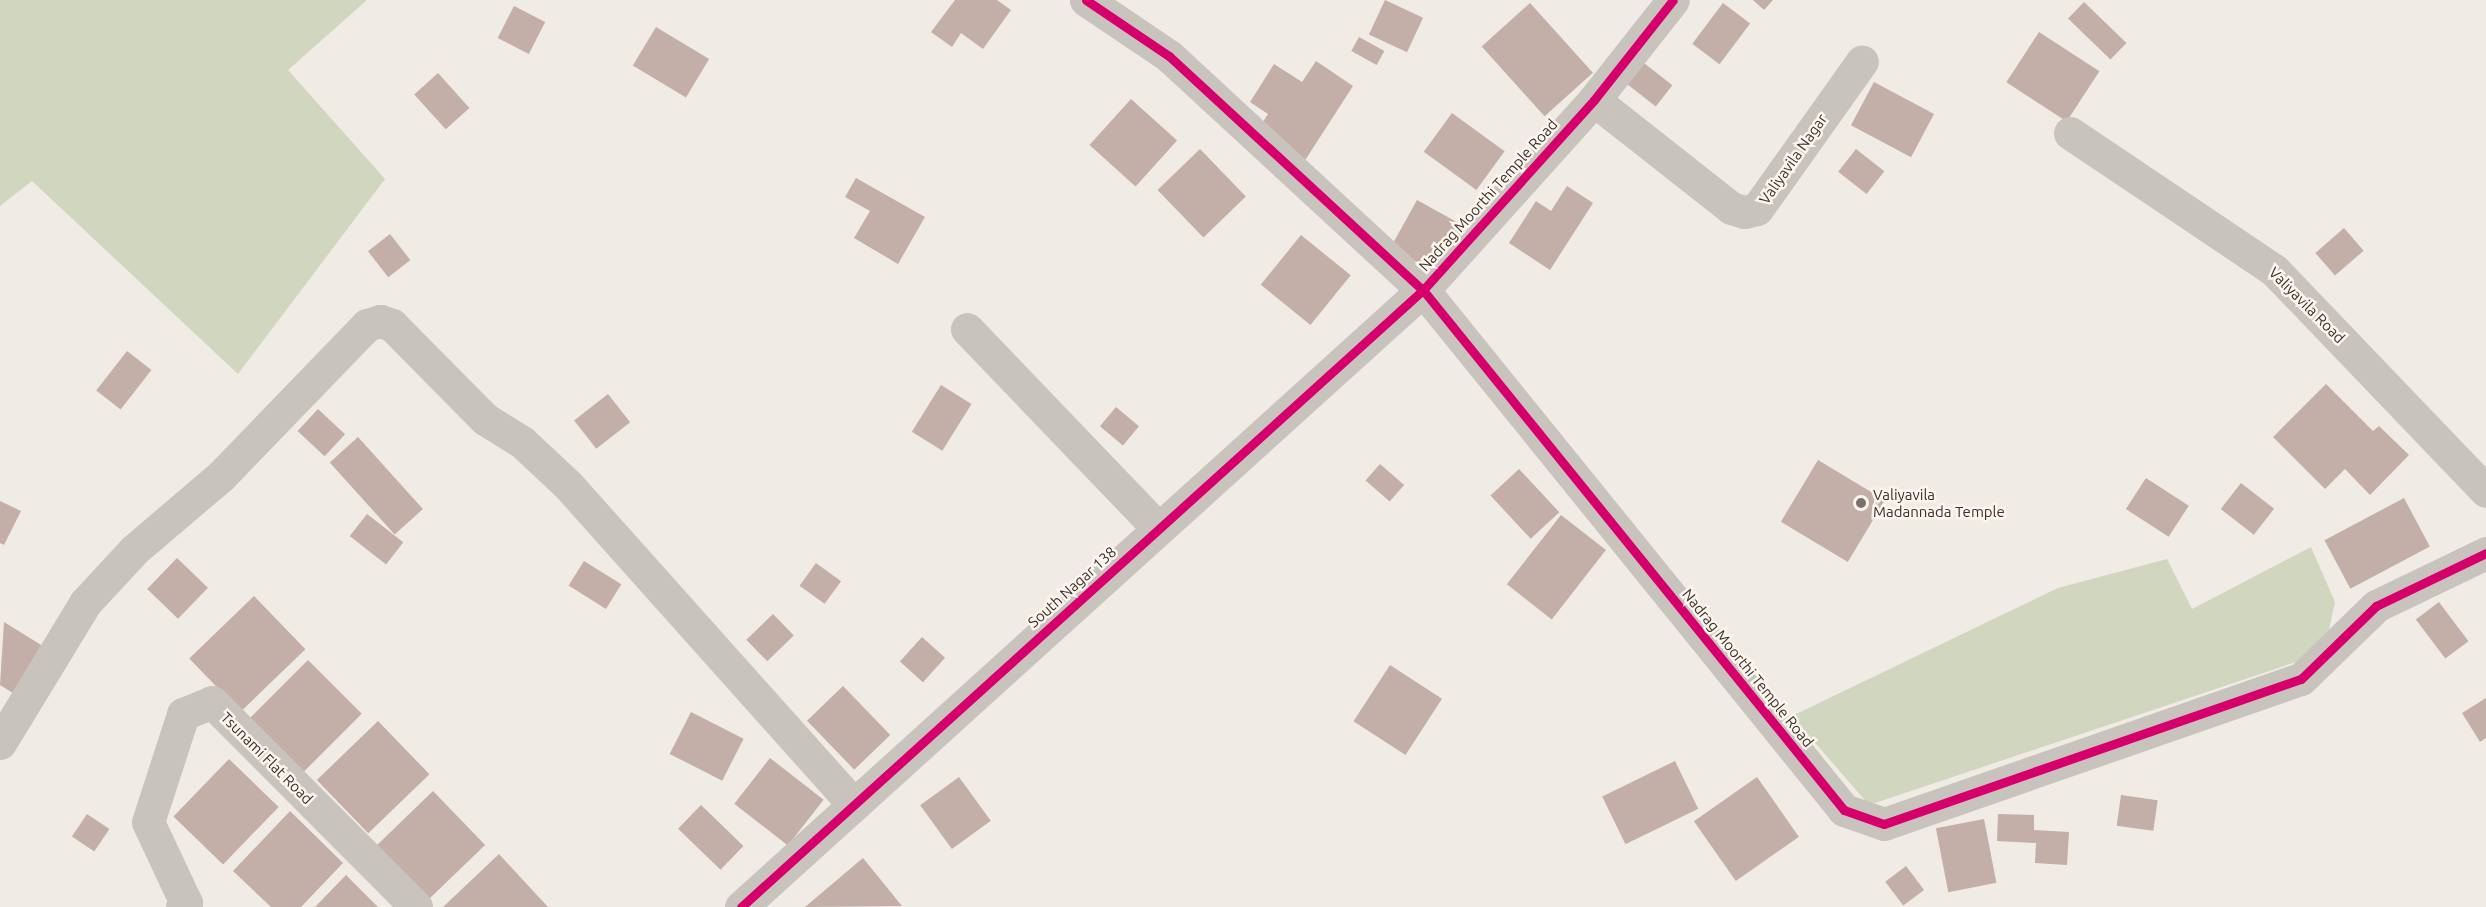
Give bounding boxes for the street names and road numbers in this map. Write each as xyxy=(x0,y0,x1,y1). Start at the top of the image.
street label: Valiyavila Nagar xyxy=(1755,110,1831,208)
street label: Nadrag Moorthi Temple Road xyxy=(1415,115,1561,275)
street label: Valiyavila Road xyxy=(2265,263,2349,347)
street label: South Nagar 138 xyxy=(1024,543,1120,631)
street label: Nadrag Moorthi Temple Road xyxy=(1679,585,1817,751)
street label: Tsunami Flat Road xyxy=(217,708,317,808)

